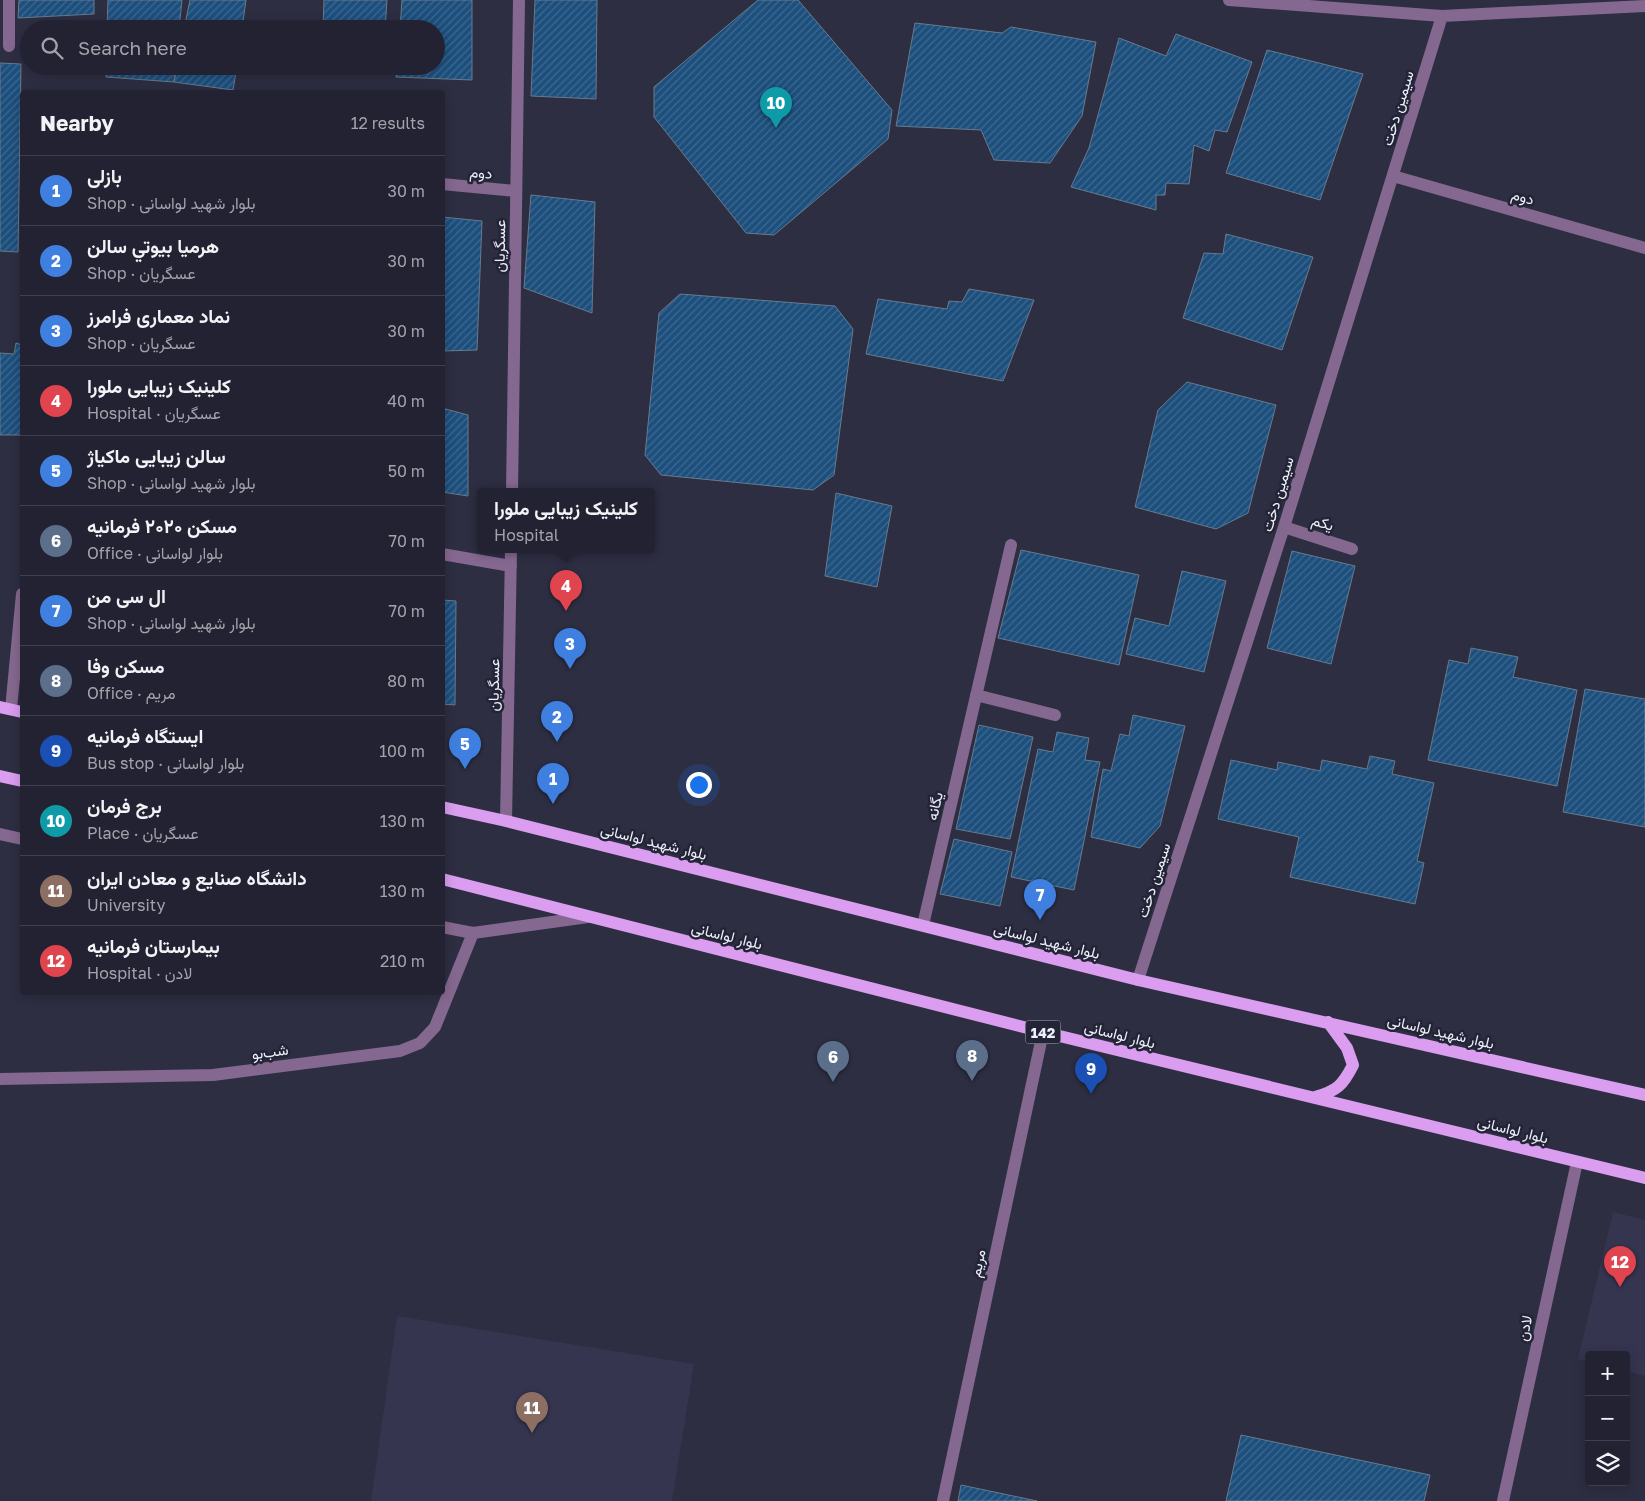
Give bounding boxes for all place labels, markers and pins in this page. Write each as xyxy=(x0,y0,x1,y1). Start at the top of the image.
pin: 10 xyxy=(760,87,792,128)
pin: 4 xyxy=(550,570,582,611)
pin: 3 xyxy=(554,628,586,669)
pin: 2 xyxy=(541,701,573,742)
pin: 5 xyxy=(449,728,481,769)
pin: 1 xyxy=(537,763,569,804)
pin: 7 xyxy=(1024,879,1056,920)
pin: 8 xyxy=(956,1040,988,1081)
pin: 6 xyxy=(817,1041,849,1082)
pin: 9 xyxy=(1075,1053,1107,1094)
pin: 12 xyxy=(1604,1246,1636,1287)
pin: 11 xyxy=(516,1392,548,1433)

